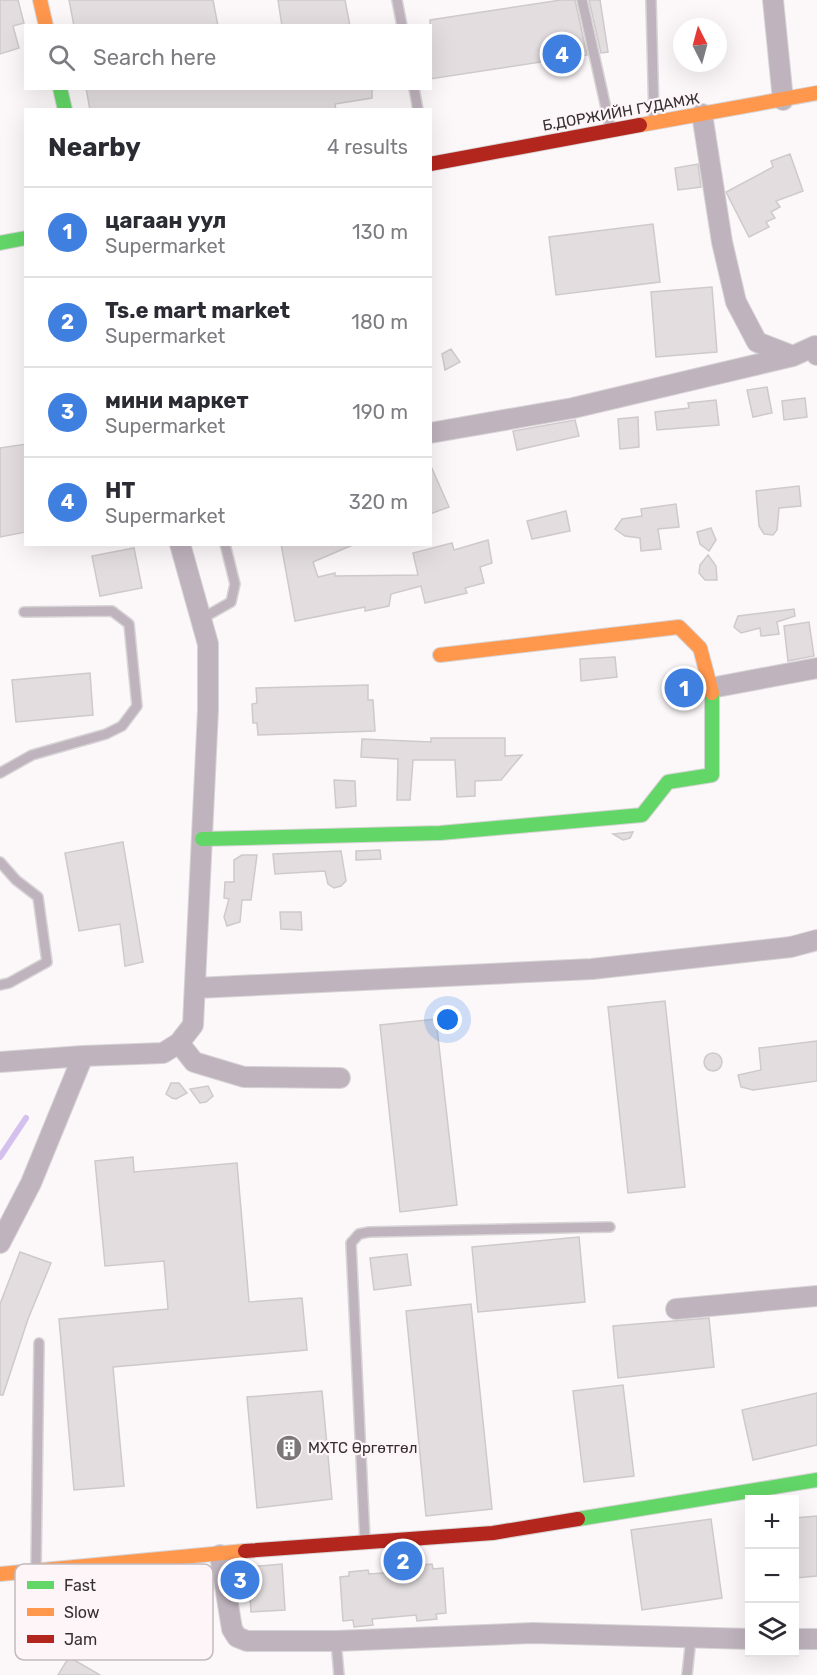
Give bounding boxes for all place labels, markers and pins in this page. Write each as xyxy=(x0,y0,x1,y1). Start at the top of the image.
pin: 4 xyxy=(542,32,582,76)
pin: 1 xyxy=(664,666,704,710)
building icon: МХТС Өргөтгөл xyxy=(274,1433,304,1463)
place label: МХТС Өргөтгөл xyxy=(308,1439,417,1457)
pin: 2 xyxy=(384,1538,422,1584)
pin: 3 xyxy=(220,1558,260,1602)

